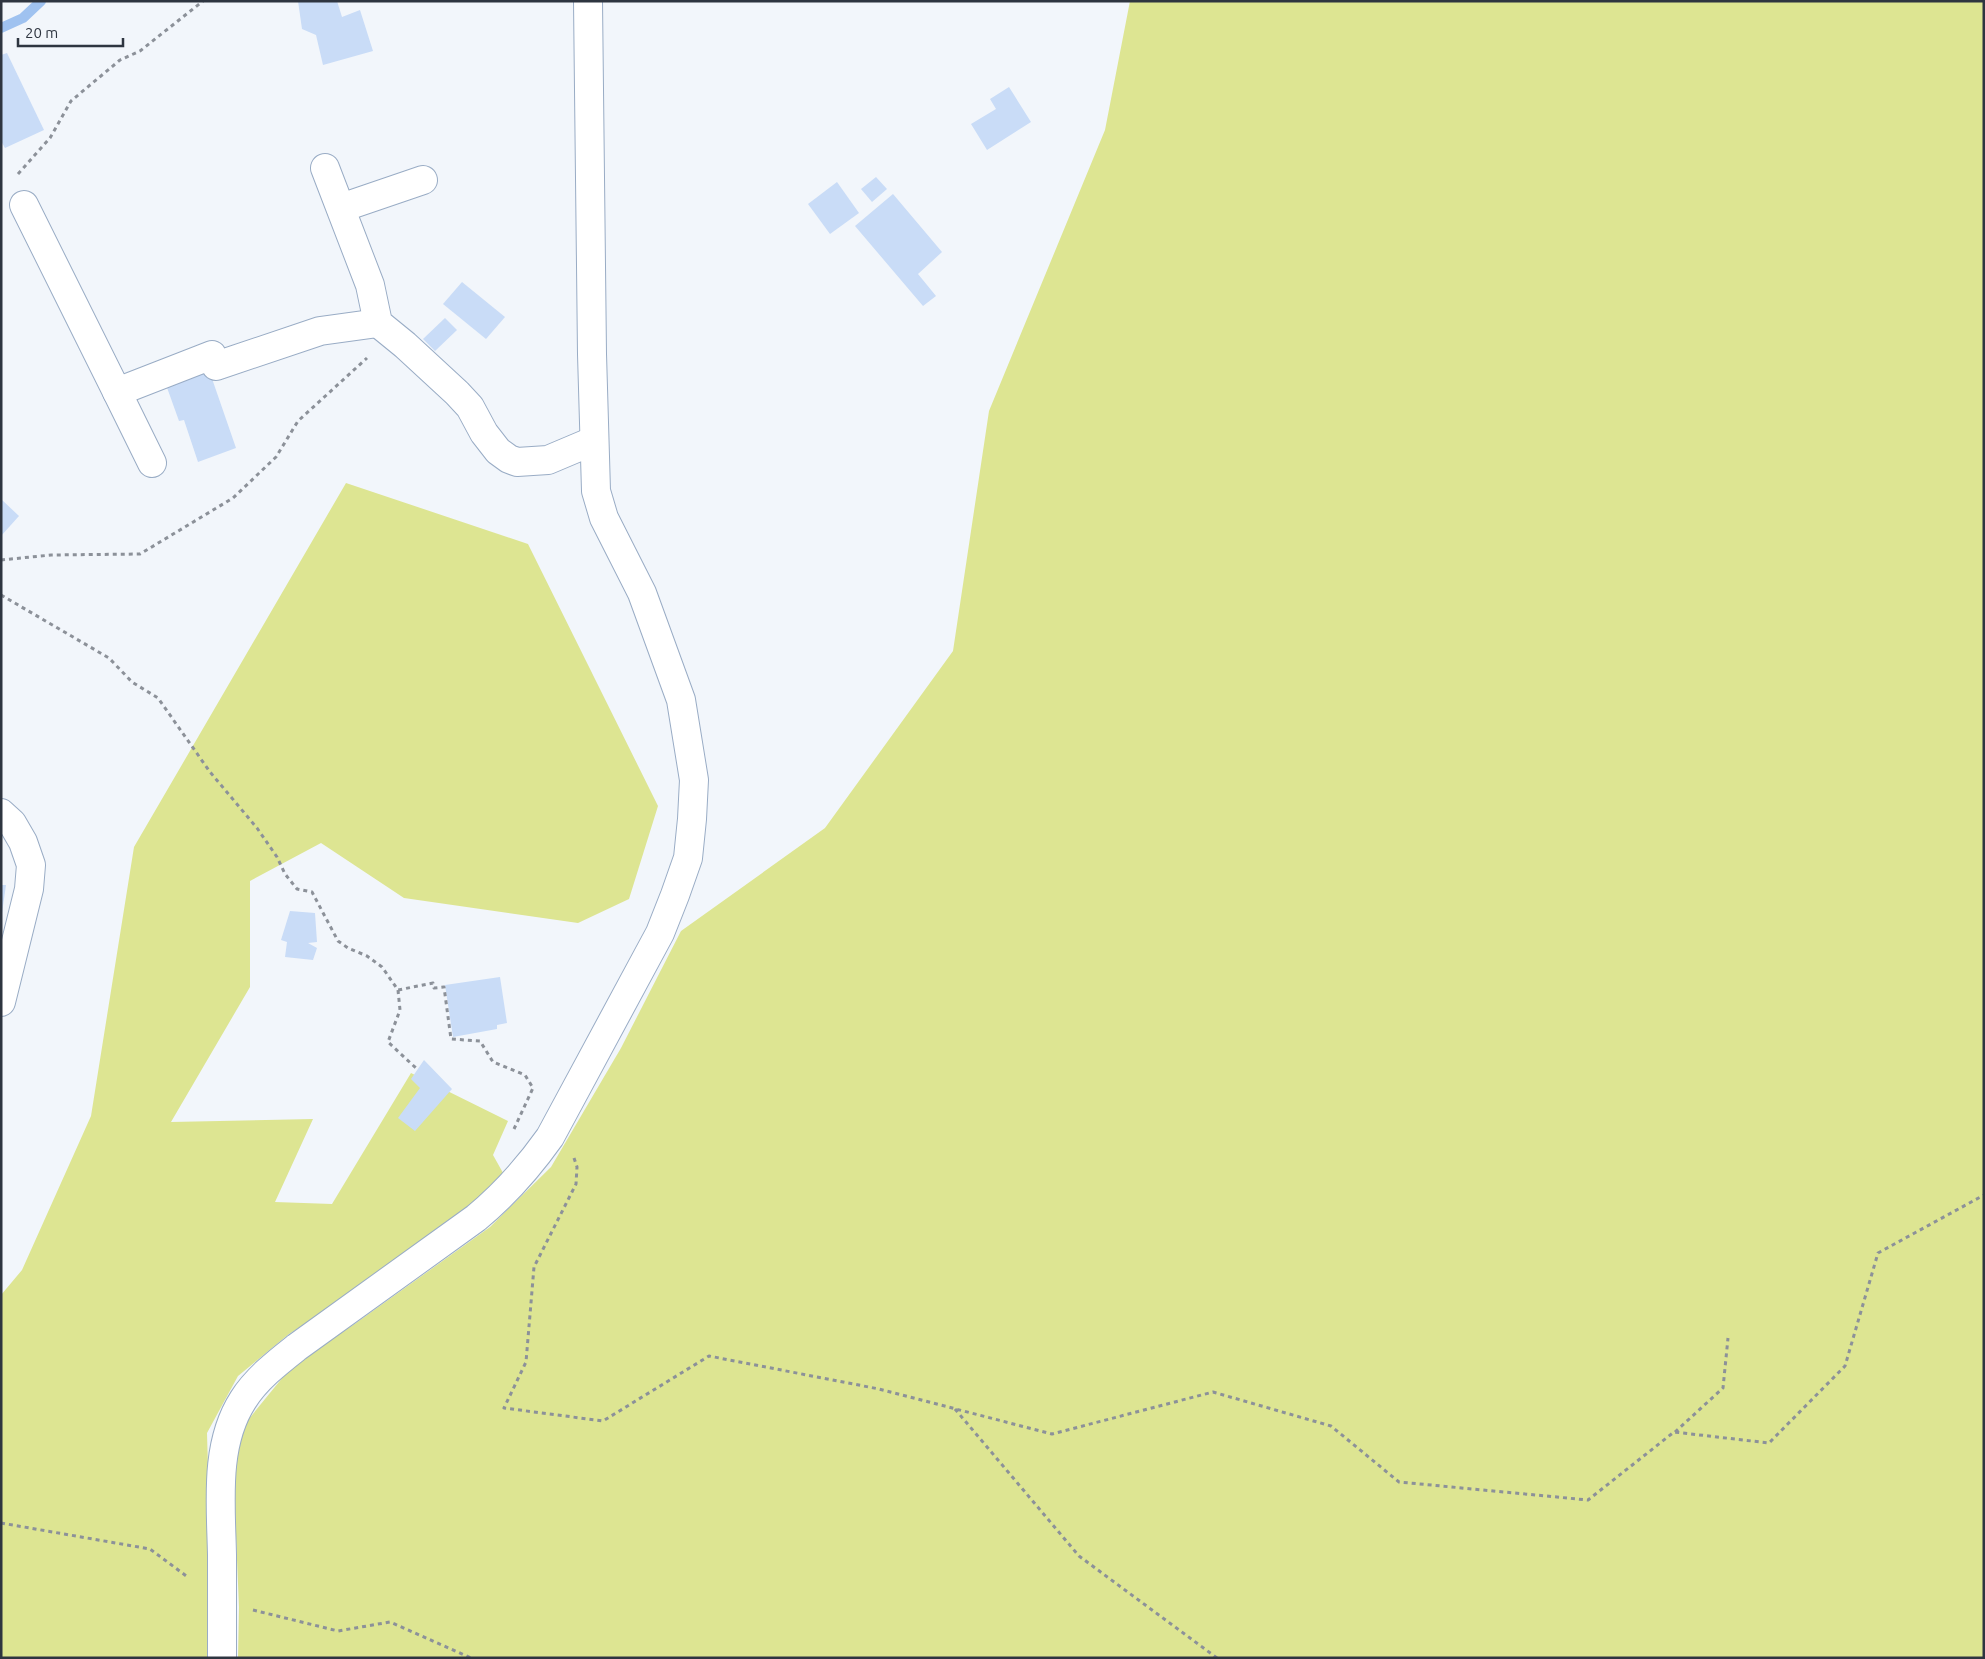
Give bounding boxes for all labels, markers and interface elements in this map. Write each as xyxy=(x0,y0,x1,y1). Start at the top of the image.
scale bar xyxy=(18,15,122,47)
text: 20 m xyxy=(25,24,58,41)

